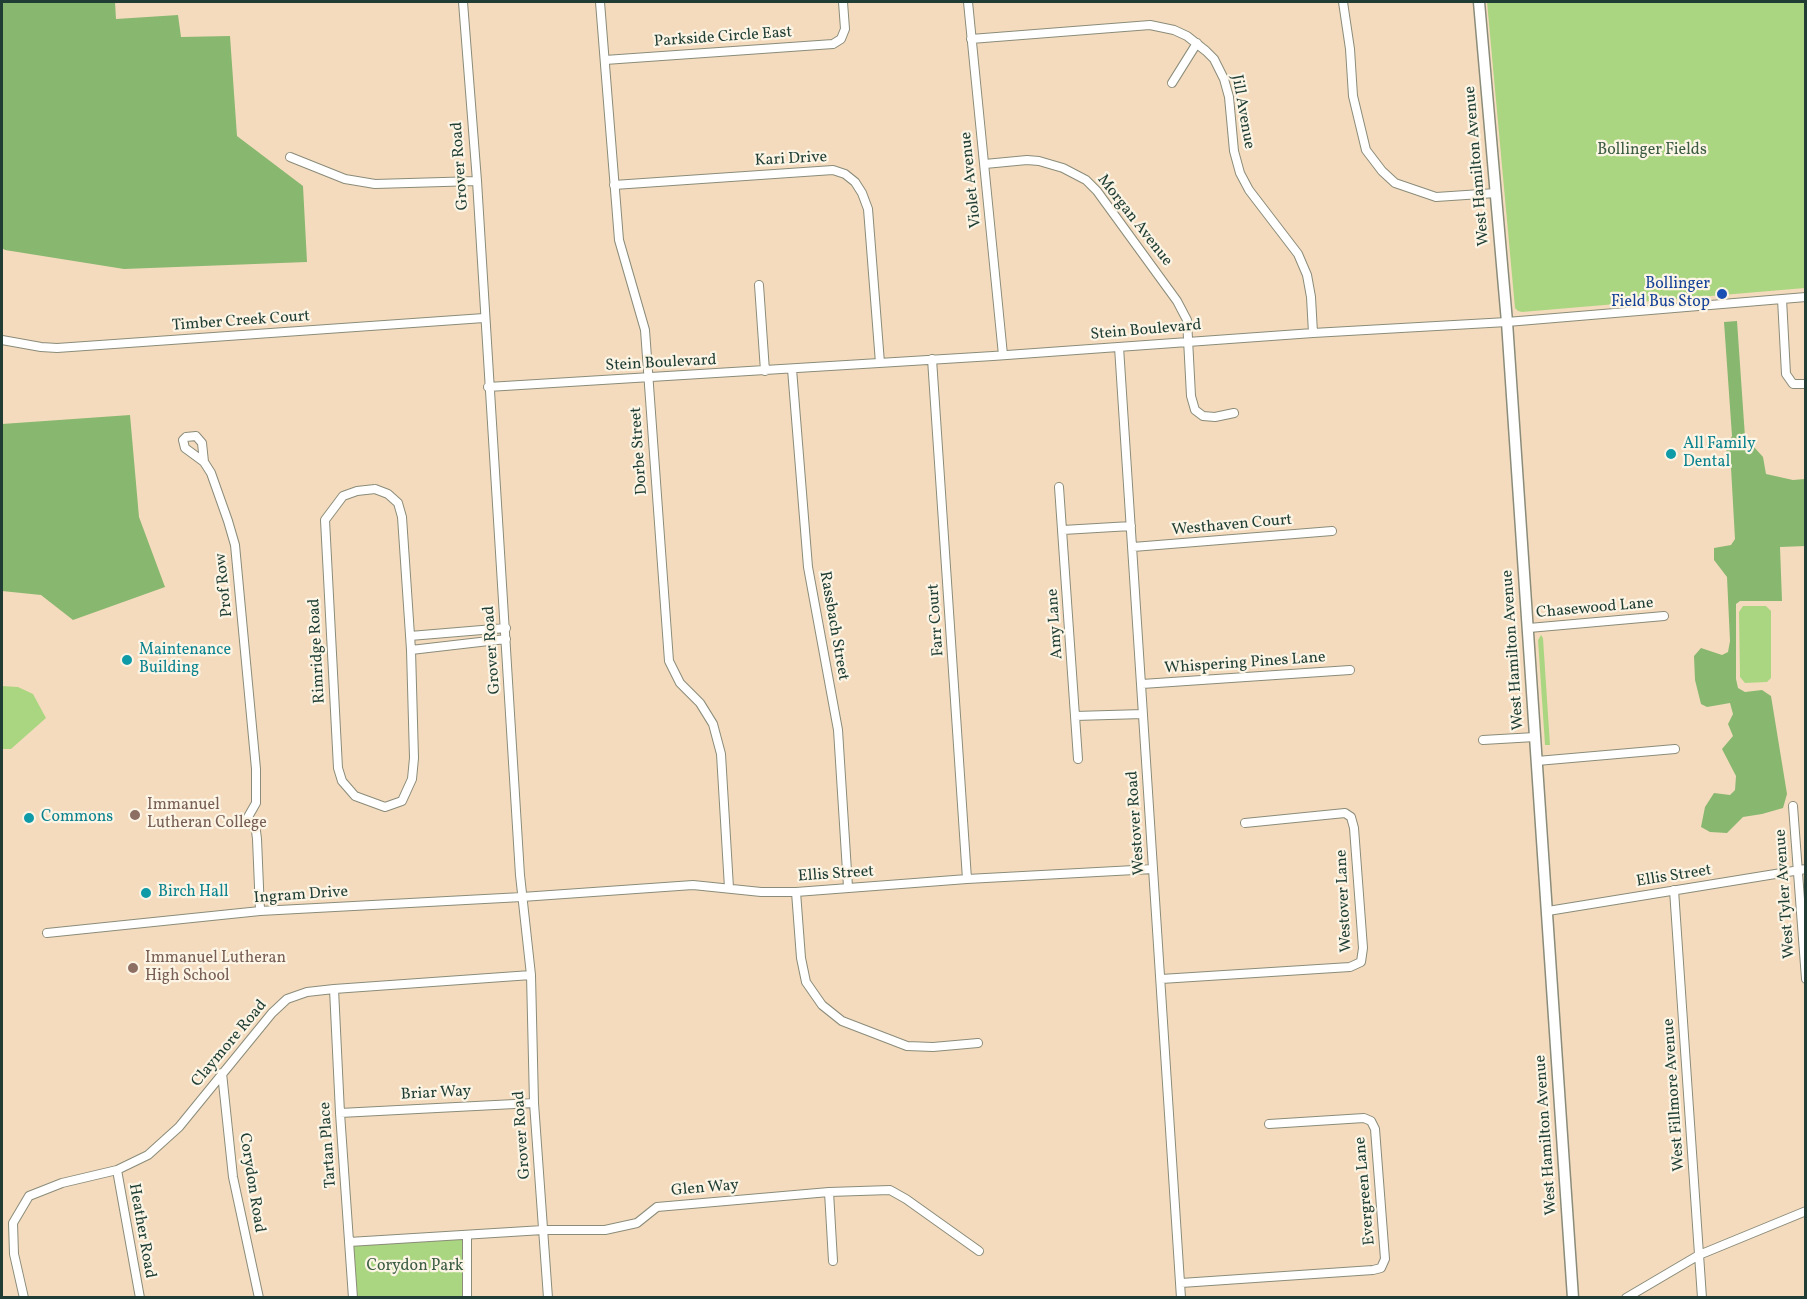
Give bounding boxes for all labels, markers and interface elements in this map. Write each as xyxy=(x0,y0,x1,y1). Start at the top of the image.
street label: Parkside Circle East xyxy=(653,24,793,52)
street label: Jill Avenue xyxy=(1226,73,1258,151)
street label: West Hamilton Avenue xyxy=(1461,85,1495,247)
street label: Grover Road xyxy=(448,121,474,211)
street label: Violet Avenue xyxy=(957,131,987,229)
park label: Bollinger Fields xyxy=(1597,141,1707,161)
street label: Kari Drive xyxy=(754,149,828,171)
street label: Morgan Avenue xyxy=(1092,171,1176,271)
place label: Bollinger Field Bus Stop xyxy=(1611,275,1710,313)
marker: Bollinger Field Bus Stop xyxy=(1715,287,1729,301)
street label: Timber Creek Court xyxy=(171,308,311,336)
street label: Stein Boulevard xyxy=(1090,317,1202,345)
street label: Stein Boulevard xyxy=(605,352,717,376)
street label: Dorbe Street xyxy=(627,406,653,496)
place label: All Family Dental xyxy=(1683,435,1756,473)
marker: All Family Dental xyxy=(1664,447,1678,461)
street label: Westhaven Court xyxy=(1171,511,1293,541)
street label: Prof Row xyxy=(212,552,238,618)
street label: West Hamilton Avenue xyxy=(1499,569,1529,731)
street label: Rassbach Street xyxy=(814,570,852,682)
street label: Farr Court xyxy=(925,583,949,657)
street label: Amy Lane xyxy=(1044,588,1068,660)
street label: Chasewood Lane xyxy=(1536,594,1654,624)
street label: Rimridge Road xyxy=(306,598,330,704)
street label: Grover Road xyxy=(480,605,506,695)
place label: Maintenance Building xyxy=(139,641,231,679)
street label: Whispering Pines Lane xyxy=(1164,649,1326,679)
marker: Maintenance Building xyxy=(120,653,134,667)
street label: Westover Road xyxy=(1124,770,1150,876)
place label: Immanuel Lutheran College xyxy=(147,796,267,834)
place label: Commons xyxy=(41,808,113,828)
marker: Immanuel Lutheran College xyxy=(128,808,142,822)
marker: Commons xyxy=(22,811,36,825)
street label: West Tyler Avenue xyxy=(1772,829,1800,959)
street label: Westover Lane xyxy=(1333,849,1357,953)
street label: Ellis Street xyxy=(1635,862,1713,892)
street label: Ellis Street xyxy=(797,863,875,887)
place label: Birch Hall xyxy=(158,883,229,903)
street label: Ingram Drive xyxy=(253,883,349,909)
marker: Birch Hall xyxy=(139,886,153,900)
place label: Immanuel Lutheran High School xyxy=(145,949,286,987)
marker: Immanuel Lutheran High School xyxy=(126,961,140,975)
street label: Claymore Road xyxy=(188,997,272,1091)
street label: West Fillmore Avenue xyxy=(1660,1018,1690,1172)
street label: West Hamilton Avenue xyxy=(1532,1054,1562,1216)
street label: Briar Way xyxy=(400,1083,472,1105)
street label: Grover Road xyxy=(510,1090,536,1180)
street label: Tartan Place xyxy=(316,1101,342,1189)
street label: Corydon Road xyxy=(234,1132,268,1234)
street label: Evergreen Lane xyxy=(1352,1136,1380,1246)
street label: Glen Way xyxy=(670,1176,740,1202)
street label: Heather Road xyxy=(123,1182,159,1280)
park label: Corydon Park xyxy=(366,1257,464,1277)

